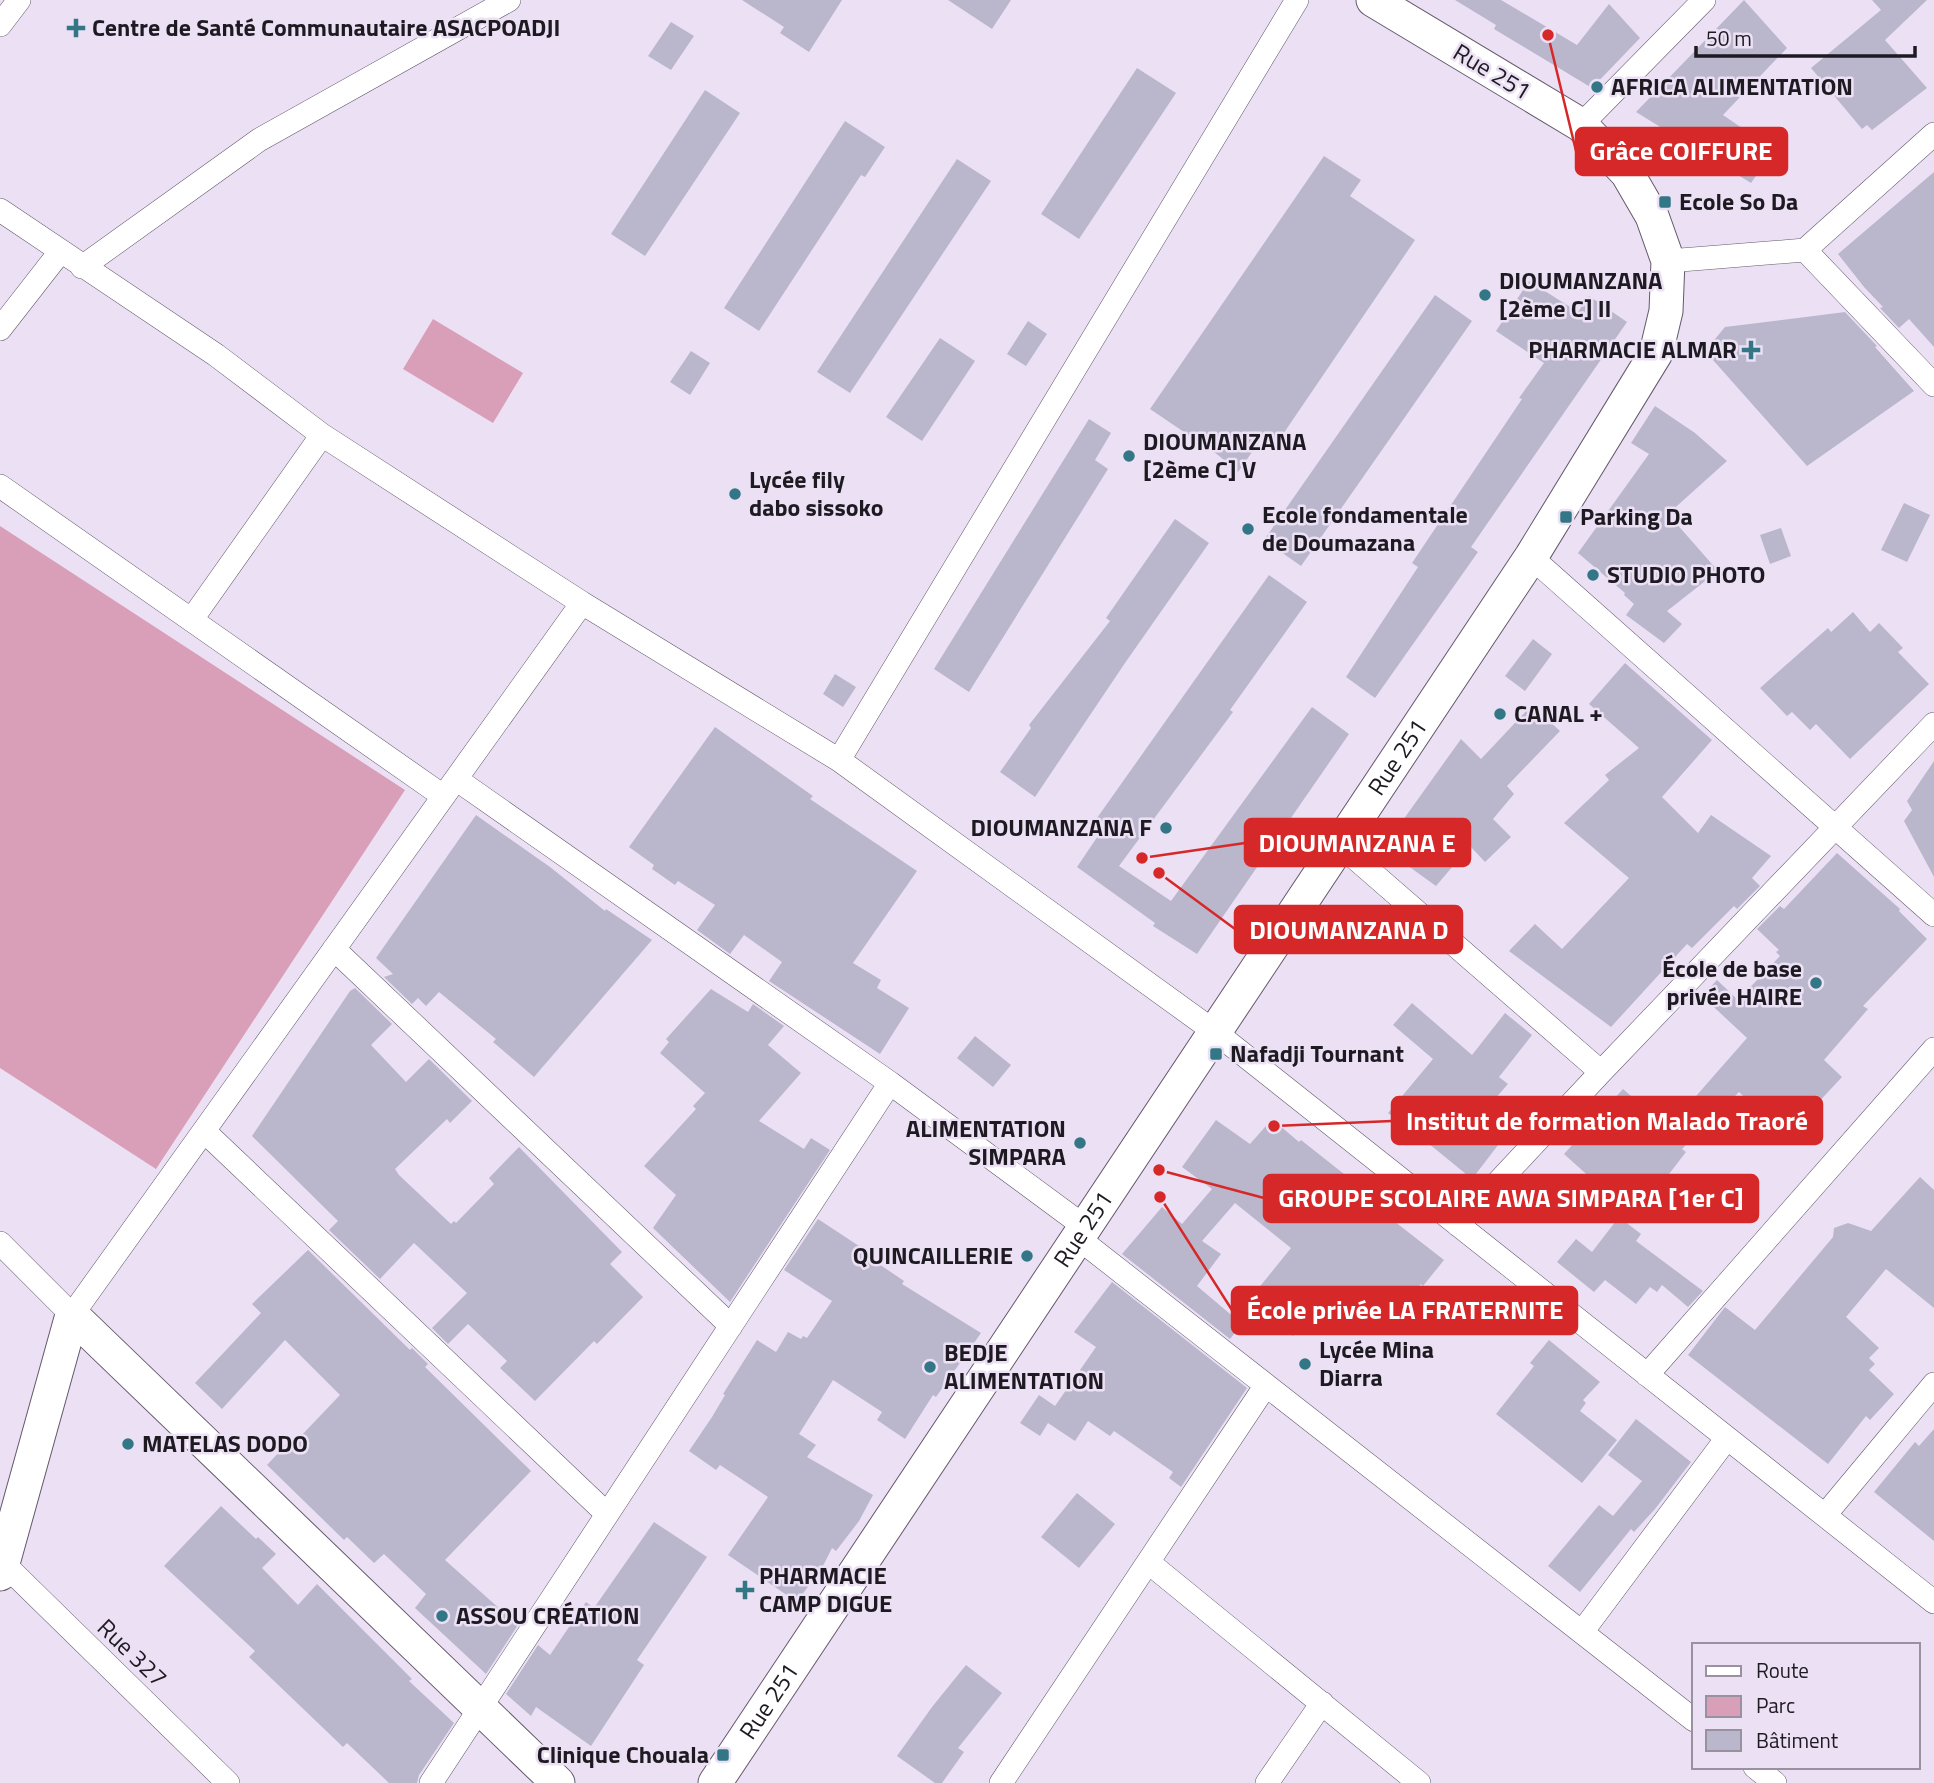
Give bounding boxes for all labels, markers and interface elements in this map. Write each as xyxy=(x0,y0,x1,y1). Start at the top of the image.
place label: Centre de Santé Communautaire ASACPOADJI xyxy=(92,9,560,45)
scale bar xyxy=(1696,14,1915,58)
marker: Centre de Santé Communautaire ASACPOADJI xyxy=(66,18,86,38)
text: 50 m xyxy=(1706,22,1752,54)
street label: Rue 251 xyxy=(1447,34,1538,109)
place label: AFRICA ALIMENTATION xyxy=(1611,68,1853,104)
marker: AFRICA ALIMENTATION xyxy=(1589,79,1605,95)
callout: Grâce COIFFURE xyxy=(1576,128,1787,175)
text: Grâce COIFFURE xyxy=(1590,131,1772,170)
place label: Ecole So Da xyxy=(1679,183,1798,219)
marker: Ecole So Da xyxy=(1657,194,1673,210)
place label: DIOUMANZANA [2ème C] II xyxy=(1499,262,1663,326)
marker: DIOUMANZANA [2ème C] II xyxy=(1477,287,1493,303)
place label: PHARMACIE ALMAR xyxy=(1528,331,1737,367)
marker: PHARMACIE ALMAR xyxy=(1743,342,1759,358)
place label: DIOUMANZANA [2ème C] V xyxy=(1143,423,1307,487)
marker: DIOUMANZANA [2ème C] V xyxy=(1121,448,1137,464)
place label: Lycée fily dabo sissoko xyxy=(749,461,883,525)
marker: Lycée fily dabo sissoko xyxy=(727,486,743,502)
place label: Ecole fondamentale de Doumazana xyxy=(1262,496,1468,560)
place label: Parking Da xyxy=(1580,498,1693,534)
marker: Parking Da xyxy=(1558,509,1574,525)
marker: Ecole fondamentale de Doumazana xyxy=(1240,521,1256,537)
place label: STUDIO PHOTO xyxy=(1607,556,1765,592)
marker: STUDIO PHOTO xyxy=(1585,567,1601,583)
place label: CANAL + xyxy=(1514,695,1603,731)
marker: CANAL + xyxy=(1492,706,1508,722)
street label: Rue 251 xyxy=(1358,711,1435,802)
place label: DIOUMANZANA F xyxy=(970,809,1152,845)
callout: DIOUMANZANA E xyxy=(1245,819,1470,866)
marker: DIOUMANZANA F xyxy=(1158,820,1174,836)
text: DIOUMANZANA E xyxy=(1258,823,1456,862)
callout: DIOUMANZANA D xyxy=(1235,906,1462,953)
text: DIOUMANZANA D xyxy=(1249,910,1449,949)
place label: École de base privée HAIRE xyxy=(1662,950,1802,1014)
marker: École de base privée HAIRE xyxy=(1808,975,1824,991)
place label: Nafadji Tournant xyxy=(1230,1035,1404,1071)
marker: Nafadji Tournant xyxy=(1208,1046,1224,1062)
callout: Institut de formation Malado Traoré xyxy=(1392,1097,1822,1144)
text: Institut de formation Malado Traoré xyxy=(1406,1101,1808,1140)
place label: ALIMENTATION SIMPARA xyxy=(906,1110,1067,1174)
marker: ALIMENTATION SIMPARA xyxy=(1072,1135,1088,1151)
callout: GROUPE SCOLAIRE AWA SIMPARA [1er C] xyxy=(1264,1175,1758,1222)
text: GROUPE SCOLAIRE AWA SIMPARA [1er C] xyxy=(1278,1178,1744,1217)
street label: Rue 251 xyxy=(1044,1183,1121,1274)
place label: QUINCAILLERIE xyxy=(853,1237,1013,1273)
marker: QUINCAILLERIE xyxy=(1019,1248,1035,1264)
callout: École privée LA FRATERNITE xyxy=(1232,1287,1577,1334)
text: École privée LA FRATERNITE xyxy=(1247,1290,1563,1329)
place label: Lycée Mina Diarra xyxy=(1319,1331,1434,1395)
place label: BEDJE ALIMENTATION xyxy=(944,1334,1104,1398)
marker: Lycée Mina Diarra xyxy=(1297,1356,1313,1372)
marker: BEDJE ALIMENTATION xyxy=(922,1359,938,1375)
place label: MATELAS DODO xyxy=(142,1425,308,1461)
marker: MATELAS DODO xyxy=(120,1436,136,1452)
place label: PHARMACIE CAMP DIGUE xyxy=(759,1557,892,1621)
marker: PHARMACIE CAMP DIGUE xyxy=(737,1582,753,1598)
place label: ASSOU CRÉATION xyxy=(456,1597,640,1633)
marker: ASSOU CRÉATION xyxy=(434,1608,450,1624)
street label: Rue 327 xyxy=(90,1610,176,1695)
legend xyxy=(1692,1643,1920,1769)
text: Route xyxy=(1756,1654,1809,1686)
street label: Rue 251 xyxy=(730,1655,807,1746)
text: Parc xyxy=(1756,1689,1795,1721)
text: Bâtiment xyxy=(1756,1724,1839,1756)
place label: Clinique Chouala xyxy=(537,1736,709,1772)
marker: Clinique Chouala xyxy=(715,1747,731,1763)

